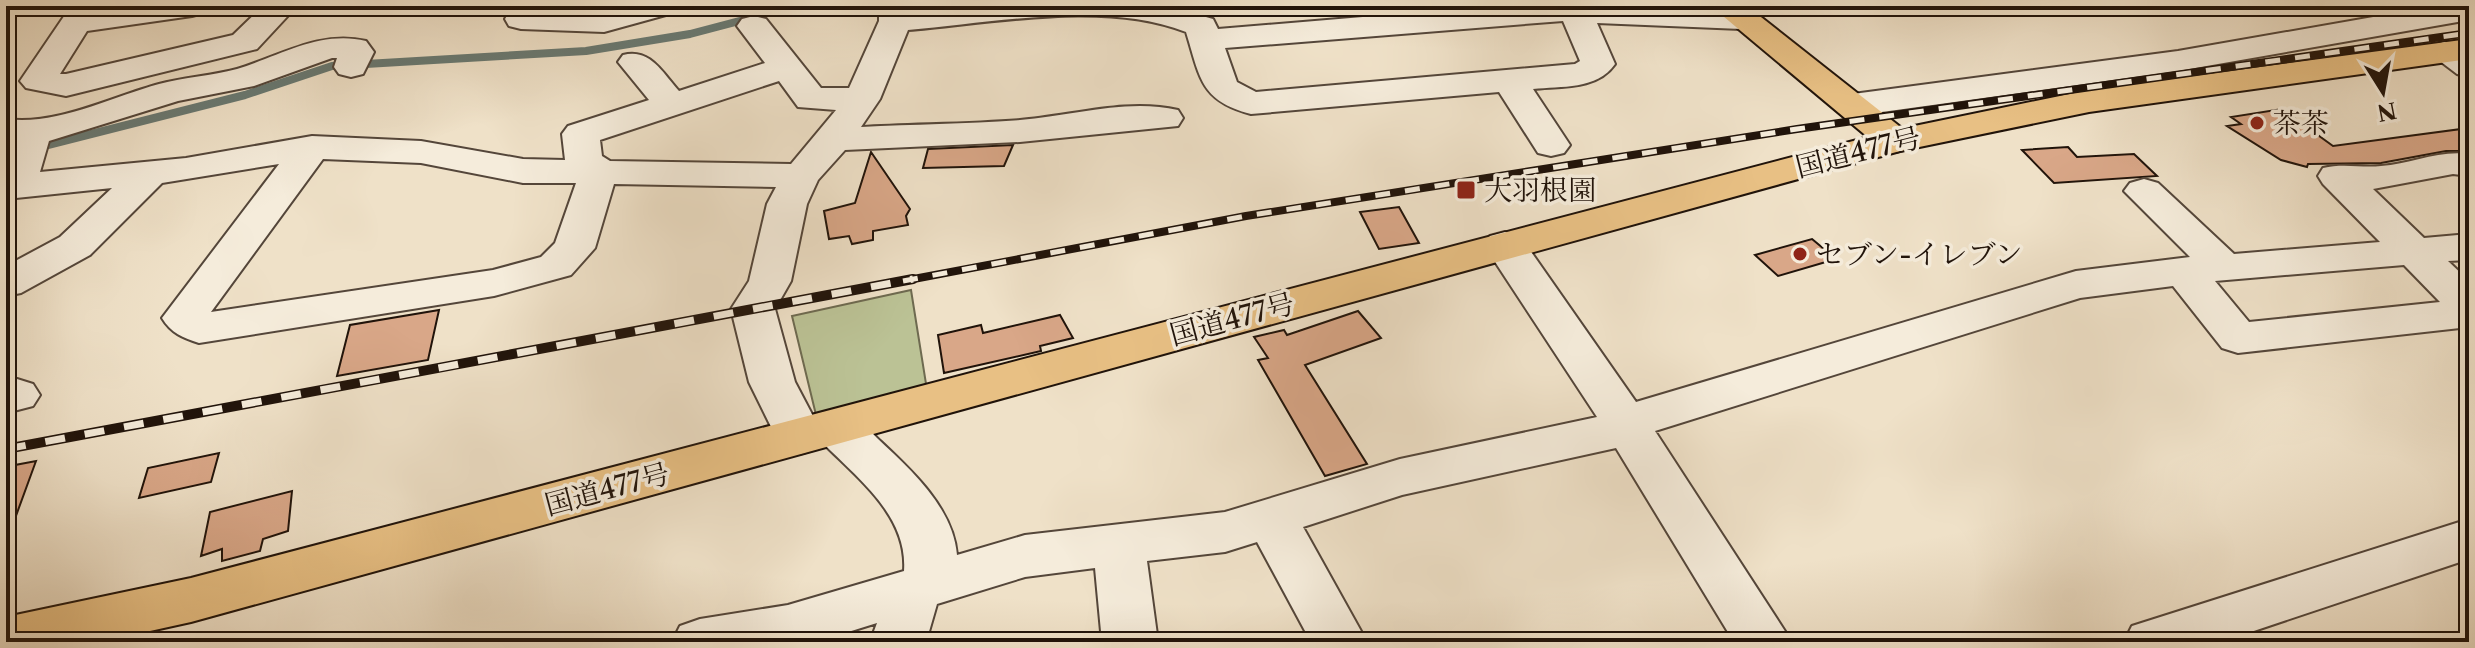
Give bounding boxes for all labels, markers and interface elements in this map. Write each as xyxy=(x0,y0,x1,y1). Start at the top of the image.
north arrow xyxy=(2343,52,2423,132)
text: N xyxy=(2375,96,2399,126)
place label: 茶茶 xyxy=(2273,106,2329,140)
marker: 茶茶 xyxy=(2248,114,2266,132)
street label: 国道477号 xyxy=(1792,120,1924,184)
place label: 大羽根園 xyxy=(1484,173,1596,207)
marker: 大羽根園 xyxy=(1455,179,1477,201)
place label: セブン-イレブン xyxy=(1816,237,2023,271)
marker: セブン-イレブン xyxy=(1791,245,1809,263)
street label: 国道477号 xyxy=(1166,286,1298,352)
street label: 国道477号 xyxy=(541,456,673,522)

